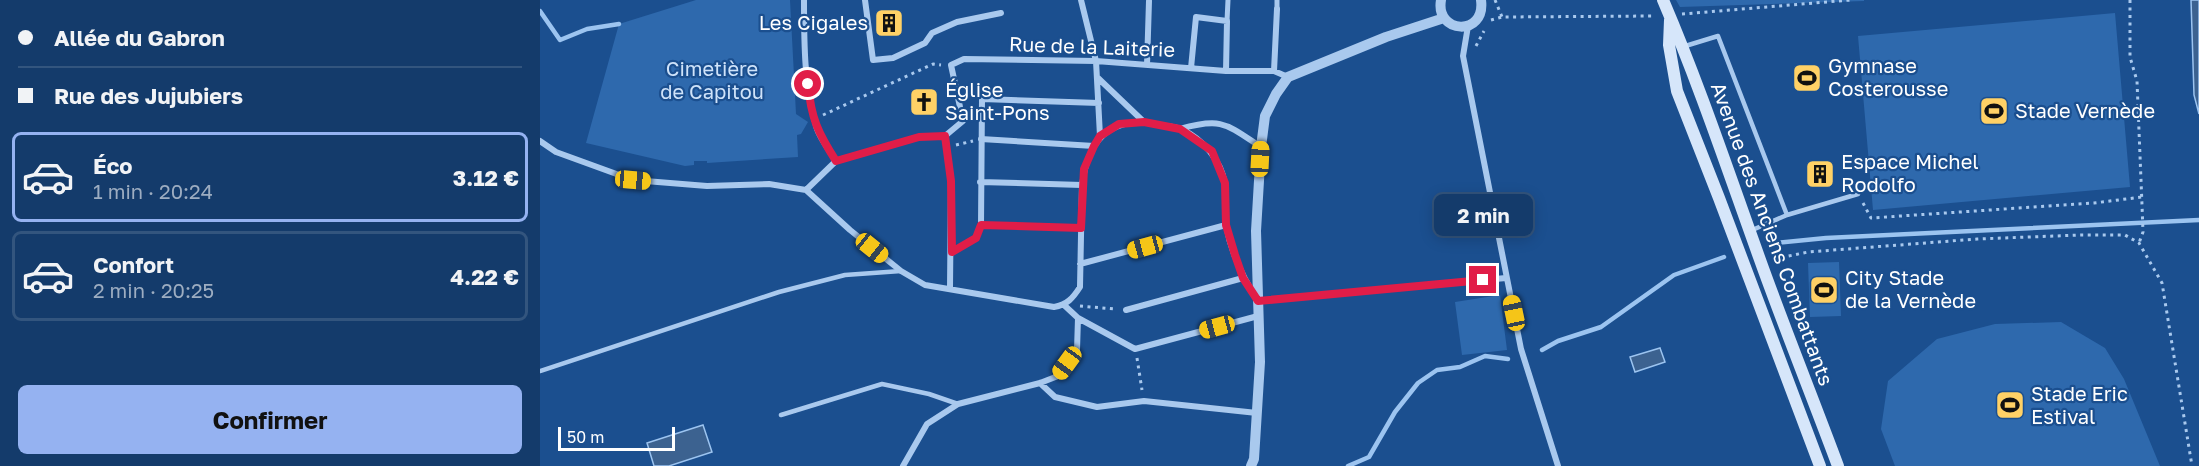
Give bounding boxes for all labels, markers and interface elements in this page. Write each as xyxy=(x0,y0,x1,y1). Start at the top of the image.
building icon: Les Cigales xyxy=(873,7,905,39)
place label: Les Cigales xyxy=(759,10,868,34)
text: Allée du Gabron xyxy=(54,24,225,51)
street label: Rue de la Laiterie xyxy=(1009,31,1175,61)
place label: Gymnase Costerousse xyxy=(1828,53,1948,100)
park label: Cimetière de Capitou xyxy=(660,56,764,103)
sports icon: Gymnase Costerousse xyxy=(1791,62,1823,94)
route start xyxy=(794,70,821,97)
place label: Église Saint-Pons xyxy=(945,77,1050,124)
street label: Avenue des Anciens Combattants xyxy=(1707,79,1839,389)
text: Rue des Jujubiers xyxy=(54,82,243,109)
church icon: Église Saint-Pons xyxy=(908,86,940,118)
sports icon: Stade Vernède xyxy=(1978,95,2010,127)
place label: Stade Vernède xyxy=(2015,98,2155,122)
car xyxy=(1250,141,1270,177)
place label: Espace Michel Rodolfo xyxy=(1841,149,1979,196)
icon: car xyxy=(21,150,75,204)
text: Éco xyxy=(93,152,132,179)
building icon: Espace Michel Rodolfo xyxy=(1804,158,1836,190)
text: 3.12 € xyxy=(453,164,519,191)
car xyxy=(614,169,652,191)
text: 1 min · 20:24 xyxy=(93,179,213,203)
callout: 2 min xyxy=(1434,193,1532,235)
text: 2 min xyxy=(1457,203,1510,227)
car xyxy=(852,230,892,266)
car xyxy=(1125,234,1165,260)
icon: car xyxy=(21,249,75,303)
text: Confort xyxy=(93,251,174,278)
text: 4.22 € xyxy=(450,263,519,290)
place label: City Stade de la Vernède xyxy=(1845,265,1976,312)
route end xyxy=(1469,266,1496,293)
sports icon: City Stade de la Vernède xyxy=(1808,274,1840,306)
text: 2 min · 20:25 xyxy=(93,278,214,302)
car xyxy=(1501,294,1527,332)
car xyxy=(1197,314,1237,340)
car xyxy=(1049,343,1085,383)
place label: Stade Eric Estival xyxy=(2031,381,2128,428)
button: Confirmer xyxy=(18,385,522,454)
sports icon: Stade Eric Estival xyxy=(1994,389,2026,421)
scale bar xyxy=(558,424,675,452)
text: 50 m xyxy=(567,427,604,447)

